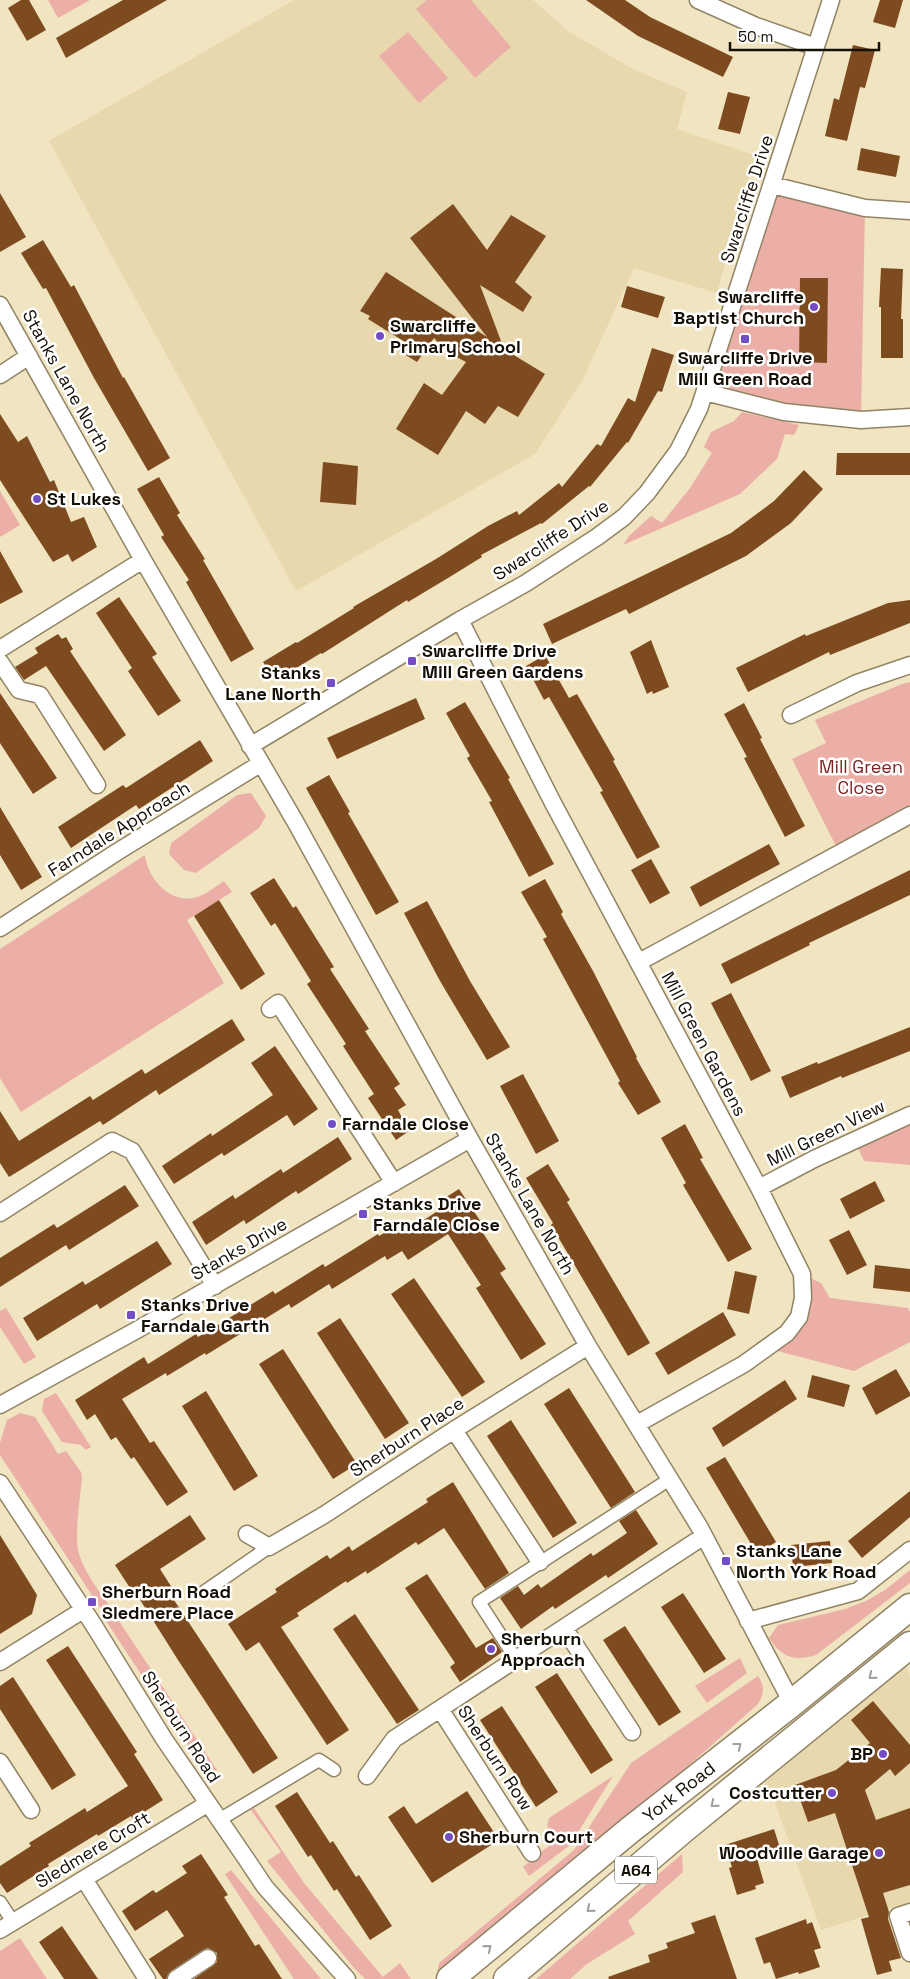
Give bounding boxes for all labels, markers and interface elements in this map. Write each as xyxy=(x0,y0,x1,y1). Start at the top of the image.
scale bar xyxy=(730,20,879,52)
text: 50 m xyxy=(738,27,773,46)
street label: Swarcliffe Drive xyxy=(715,132,778,266)
place label: Swarcliffe Baptist Church xyxy=(673,285,804,329)
marker: Swarcliffe Baptist Church xyxy=(808,301,820,313)
street label: Stanks Lane North xyxy=(18,305,115,456)
place label: Swarcliffe Primary School xyxy=(390,314,521,358)
marker: Swarcliffe Primary School xyxy=(374,330,386,342)
marker: Swarcliffe Drive Mill Green Road xyxy=(739,333,751,345)
place label: Swarcliffe Drive Mill Green Road xyxy=(678,346,812,390)
place label: St Lukes xyxy=(47,487,121,510)
marker: St Lukes xyxy=(31,493,43,505)
street label: Swarcliffe Drive xyxy=(489,494,613,586)
place label: Swarcliffe Drive Mill Green Gardens xyxy=(422,639,583,683)
marker: Swarcliffe Drive Mill Green Gardens xyxy=(406,655,418,667)
place label: Stanks Lane North xyxy=(225,661,321,705)
marker: Stanks Lane North xyxy=(325,677,337,689)
park label: Mill Green Close xyxy=(819,755,903,799)
street label: Farndale Approach xyxy=(43,776,194,882)
street label: Mill Green Gardens xyxy=(657,968,752,1120)
street label: Mill Green View xyxy=(763,1094,889,1171)
place label: Farndale Close xyxy=(342,1112,469,1135)
marker: Farndale Close xyxy=(326,1118,338,1130)
street label: Stanks Lane North xyxy=(481,1129,580,1279)
place label: Stanks Drive Farndale Close xyxy=(373,1192,500,1236)
marker: Stanks Drive Farndale Close xyxy=(357,1208,369,1220)
street label: Stanks Drive xyxy=(187,1212,291,1285)
place label: Stanks Drive Farndale Garth xyxy=(141,1293,269,1337)
marker: Stanks Drive Farndale Garth xyxy=(125,1309,137,1321)
street label: Sherburn Place xyxy=(345,1391,468,1482)
place label: Stanks Lane North York Road xyxy=(736,1539,877,1583)
marker: Stanks Lane North York Road xyxy=(720,1555,732,1567)
place label: Sherburn Road Sledmere Place xyxy=(102,1580,234,1624)
marker: Sherburn Road Sledmere Place xyxy=(86,1596,98,1608)
place label: Sherburn Approach xyxy=(501,1627,585,1671)
marker: Sherburn Approach xyxy=(485,1643,497,1655)
street label: Sherburn Road xyxy=(137,1666,226,1787)
one-way arrow xyxy=(869,1670,878,1678)
street label: Sherburn Row xyxy=(453,1701,538,1815)
place label: BP xyxy=(850,1742,873,1765)
one-way arrow xyxy=(732,1743,741,1752)
marker: BP xyxy=(877,1748,889,1760)
street label: York Road xyxy=(638,1756,720,1827)
place label: Costcutter xyxy=(729,1781,822,1804)
marker: Costcutter xyxy=(826,1787,838,1799)
one-way arrow xyxy=(711,1799,720,1807)
street label: Sledmere Croft xyxy=(31,1806,155,1893)
place label: Sherburn Court xyxy=(459,1825,593,1848)
marker: Sherburn Court xyxy=(443,1831,455,1843)
place label: Woodville Garage xyxy=(719,1841,869,1864)
marker: Woodville Garage xyxy=(873,1847,885,1859)
road number: A64 xyxy=(615,1856,657,1884)
one-way arrow xyxy=(586,1903,595,1912)
one-way arrow xyxy=(482,1945,491,1953)

